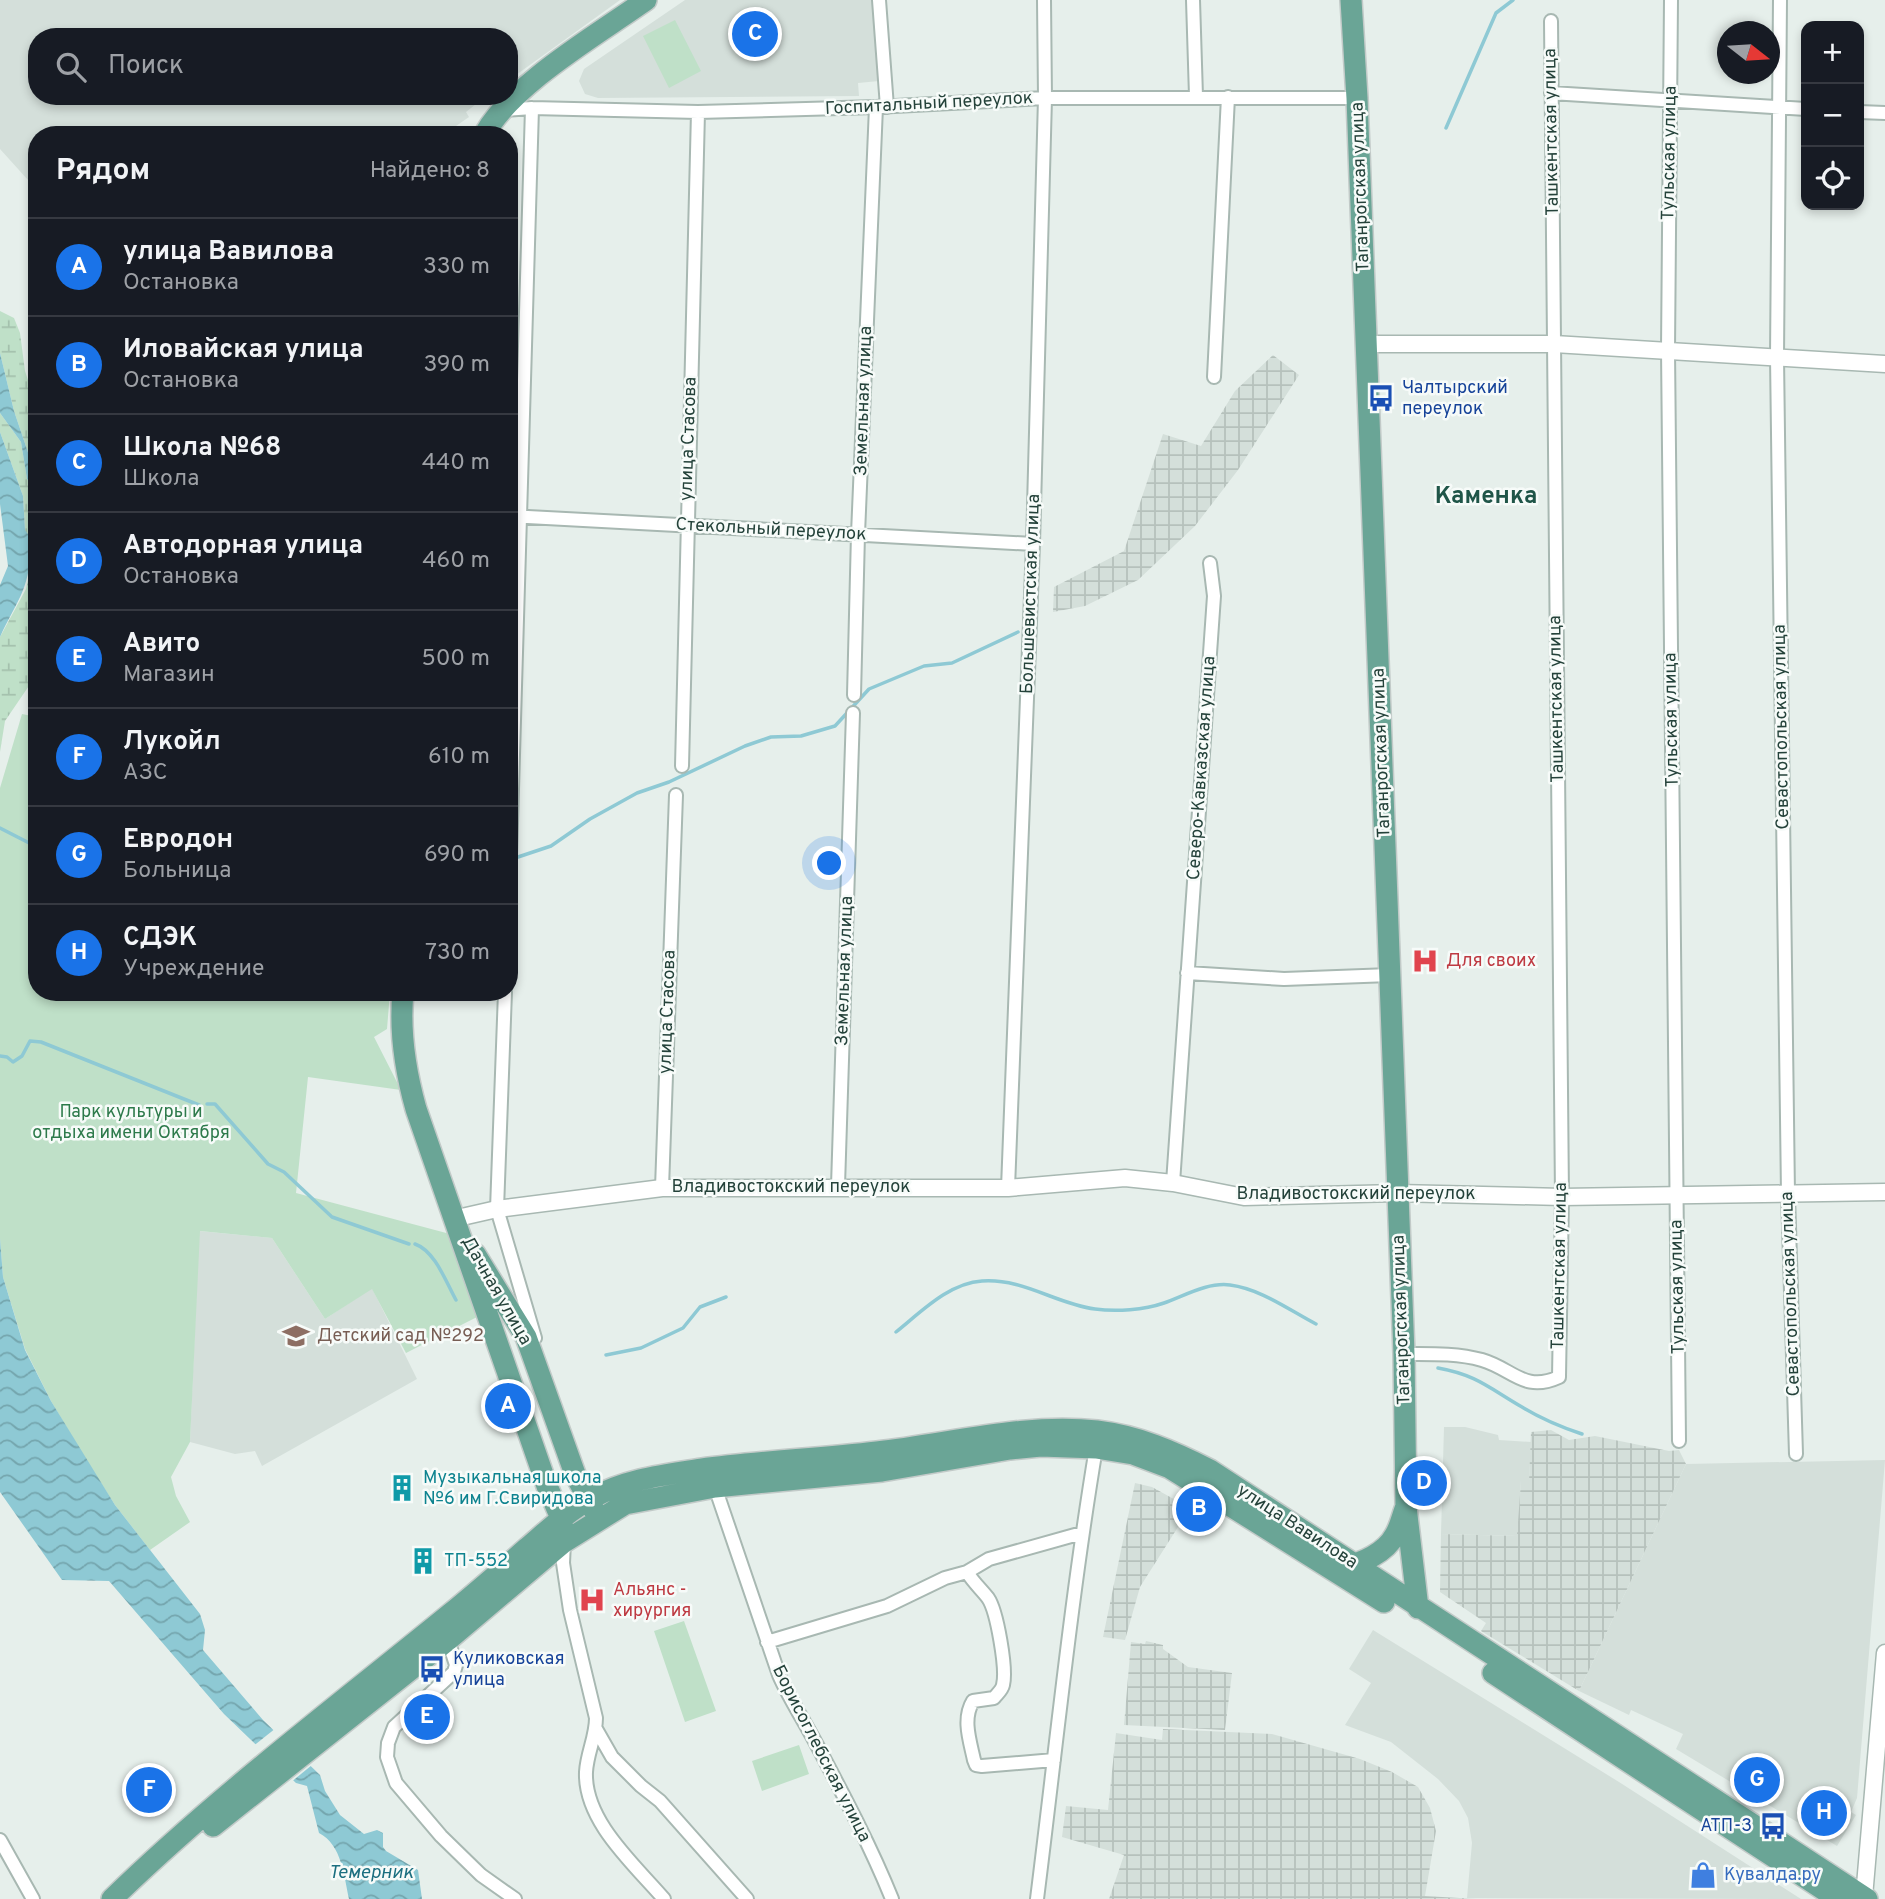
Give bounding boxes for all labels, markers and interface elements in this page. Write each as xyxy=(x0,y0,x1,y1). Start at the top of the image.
pin: C xyxy=(732,8,778,60)
north arrow xyxy=(1717,21,1780,84)
map controls xyxy=(1801,21,1864,210)
button: + xyxy=(1801,21,1864,84)
search box xyxy=(28,28,518,105)
icon: search xyxy=(52,48,90,86)
street label: Ташкентская улица xyxy=(1539,48,1565,216)
text: Поиск xyxy=(108,50,184,83)
button: − xyxy=(1801,84,1864,147)
street label: Тульская улица xyxy=(1657,85,1683,221)
street label: Госпитальный переулок xyxy=(824,87,1034,121)
street label: Таганрогская улица xyxy=(1347,102,1375,272)
button: locate xyxy=(1801,147,1864,210)
text: Рядом xyxy=(56,153,150,190)
text: Найдено: 8 xyxy=(370,157,490,186)
text: улица Вавилова xyxy=(123,236,334,269)
text: A xyxy=(71,253,87,282)
text: 330 m xyxy=(423,253,490,282)
text: Остановка xyxy=(123,269,239,298)
street label: Земельная улица xyxy=(850,326,878,476)
text: Иловайская улица xyxy=(123,334,364,367)
text: B xyxy=(71,351,87,380)
text: 390 m xyxy=(423,351,490,380)
text: Остановка xyxy=(123,367,239,396)
street label: улица Стасова xyxy=(675,377,703,501)
place label: Чалтырский переулок xyxy=(1402,377,1508,421)
bus stop icon: Чалтырский переулок xyxy=(1366,383,1396,413)
text: Школа №68 xyxy=(123,432,281,465)
text: C xyxy=(72,449,86,478)
text: 440 m xyxy=(422,449,490,478)
text: Школа xyxy=(123,465,199,494)
district label: Каменка xyxy=(1435,482,1537,512)
street label: Большевистская улица xyxy=(1016,494,1046,694)
street label: Стекольный переулок xyxy=(675,514,867,546)
text: Автодорная улица xyxy=(123,530,363,563)
text: D xyxy=(71,547,87,576)
text: 460 m xyxy=(422,547,490,576)
text: Остановка xyxy=(123,563,239,592)
street label: Ташкентская улица xyxy=(1544,615,1570,783)
street label: Севастопольская улица xyxy=(1769,624,1795,830)
text: Авито xyxy=(123,628,200,661)
text: E xyxy=(72,645,86,674)
text: 500 m xyxy=(422,645,490,674)
street label: Тульская улица xyxy=(1659,652,1685,788)
street label: Северо-Кавказская улица xyxy=(1183,655,1221,881)
text: Магазин xyxy=(123,661,215,690)
street label: Таганрогская улица xyxy=(1368,668,1396,838)
text: Лукойл xyxy=(123,726,221,759)
text: F xyxy=(72,743,86,772)
text: 610 m xyxy=(428,743,490,772)
text: АЗС xyxy=(123,759,168,788)
text: Евродон xyxy=(123,824,233,857)
text: G xyxy=(71,841,87,870)
text: 690 m xyxy=(424,841,490,870)
your location xyxy=(812,846,846,880)
text: Больница xyxy=(123,857,231,886)
street label: Земельная улица xyxy=(831,896,859,1046)
text: СДЭК xyxy=(123,922,197,955)
text: H xyxy=(71,939,87,968)
text: 730 m xyxy=(425,939,490,968)
hospital icon: Для своих xyxy=(1410,946,1440,976)
street label: улица Стасова xyxy=(654,950,682,1074)
place label: Для своих xyxy=(1446,950,1536,973)
text: Учреждение xyxy=(123,955,265,984)
park label: Парк культуры и отдыха имени Октября xyxy=(32,1101,230,1145)
street label: Владивостокский переулок xyxy=(671,1176,911,1199)
street label: Ташкентская улица xyxy=(1547,1182,1573,1350)
street label: Владивостокский переулок xyxy=(1236,1183,1476,1206)
street label: Севастопольская улица xyxy=(1776,1191,1806,1397)
street label: Тульская улица xyxy=(1665,1219,1691,1355)
street label: Дачная улица xyxy=(456,1232,536,1350)
street label: Таганрогская улица xyxy=(1388,1235,1416,1405)
school or university icon: Детский сад №292 xyxy=(281,1321,311,1351)
place label: Детский сад №292 xyxy=(317,1325,484,1348)
pin: A xyxy=(485,1380,531,1432)
pin: D xyxy=(1401,1457,1447,1509)
place label: Музыкальная школа №6 им Г.Свиридова xyxy=(423,1467,601,1511)
building icon: Музыкальная школа №6 им Г.Свиридова xyxy=(387,1473,417,1503)
street label: улица Вавилова xyxy=(1232,1479,1362,1575)
pin: B xyxy=(1176,1483,1222,1535)
building icon: ТП-552 xyxy=(408,1546,438,1576)
place label: ТП-552 xyxy=(444,1550,508,1573)
place label: Альянс - хирургия xyxy=(613,1579,691,1623)
hospital icon: Альянс - хирургия xyxy=(577,1585,607,1615)
place label: Куликовская улица xyxy=(453,1648,564,1692)
bus stop icon: Куликовская улица xyxy=(417,1654,447,1684)
street label: Борисоглебская улица xyxy=(766,1662,876,1846)
pin: E xyxy=(404,1691,450,1743)
pin: G xyxy=(1734,1754,1780,1806)
pin: F xyxy=(126,1764,172,1816)
pin: H xyxy=(1801,1787,1847,1839)
bus stop icon: АТП-3 xyxy=(1758,1811,1788,1841)
place label: АТП-3 xyxy=(1700,1815,1752,1838)
shop icon: Кувалда.ру xyxy=(1688,1860,1718,1890)
water label: Темерник xyxy=(329,1861,415,1885)
place label: Кувалда.ру xyxy=(1724,1864,1821,1887)

